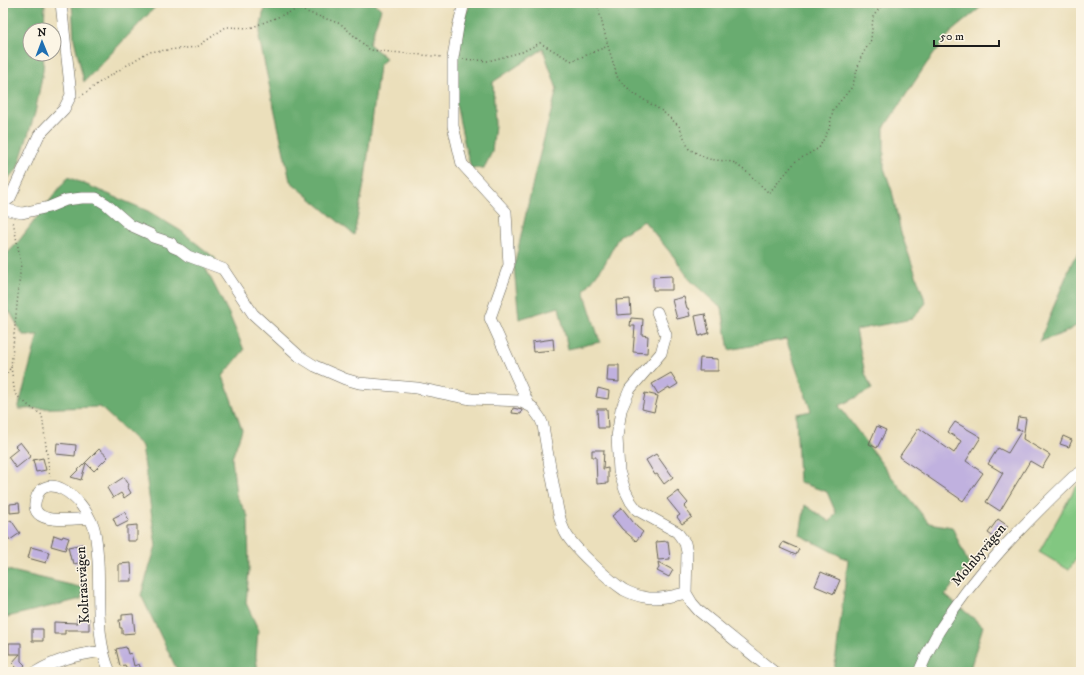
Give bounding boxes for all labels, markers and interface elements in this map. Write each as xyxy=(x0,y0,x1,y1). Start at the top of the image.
north arrow xyxy=(22,22,62,62)
scale bar xyxy=(934,22,999,48)
text: N xyxy=(37,26,46,40)
text: 50 m xyxy=(940,29,964,44)
street label: Molnbyvägen xyxy=(948,520,1011,590)
street label: Koltrastvägen xyxy=(72,545,94,624)

